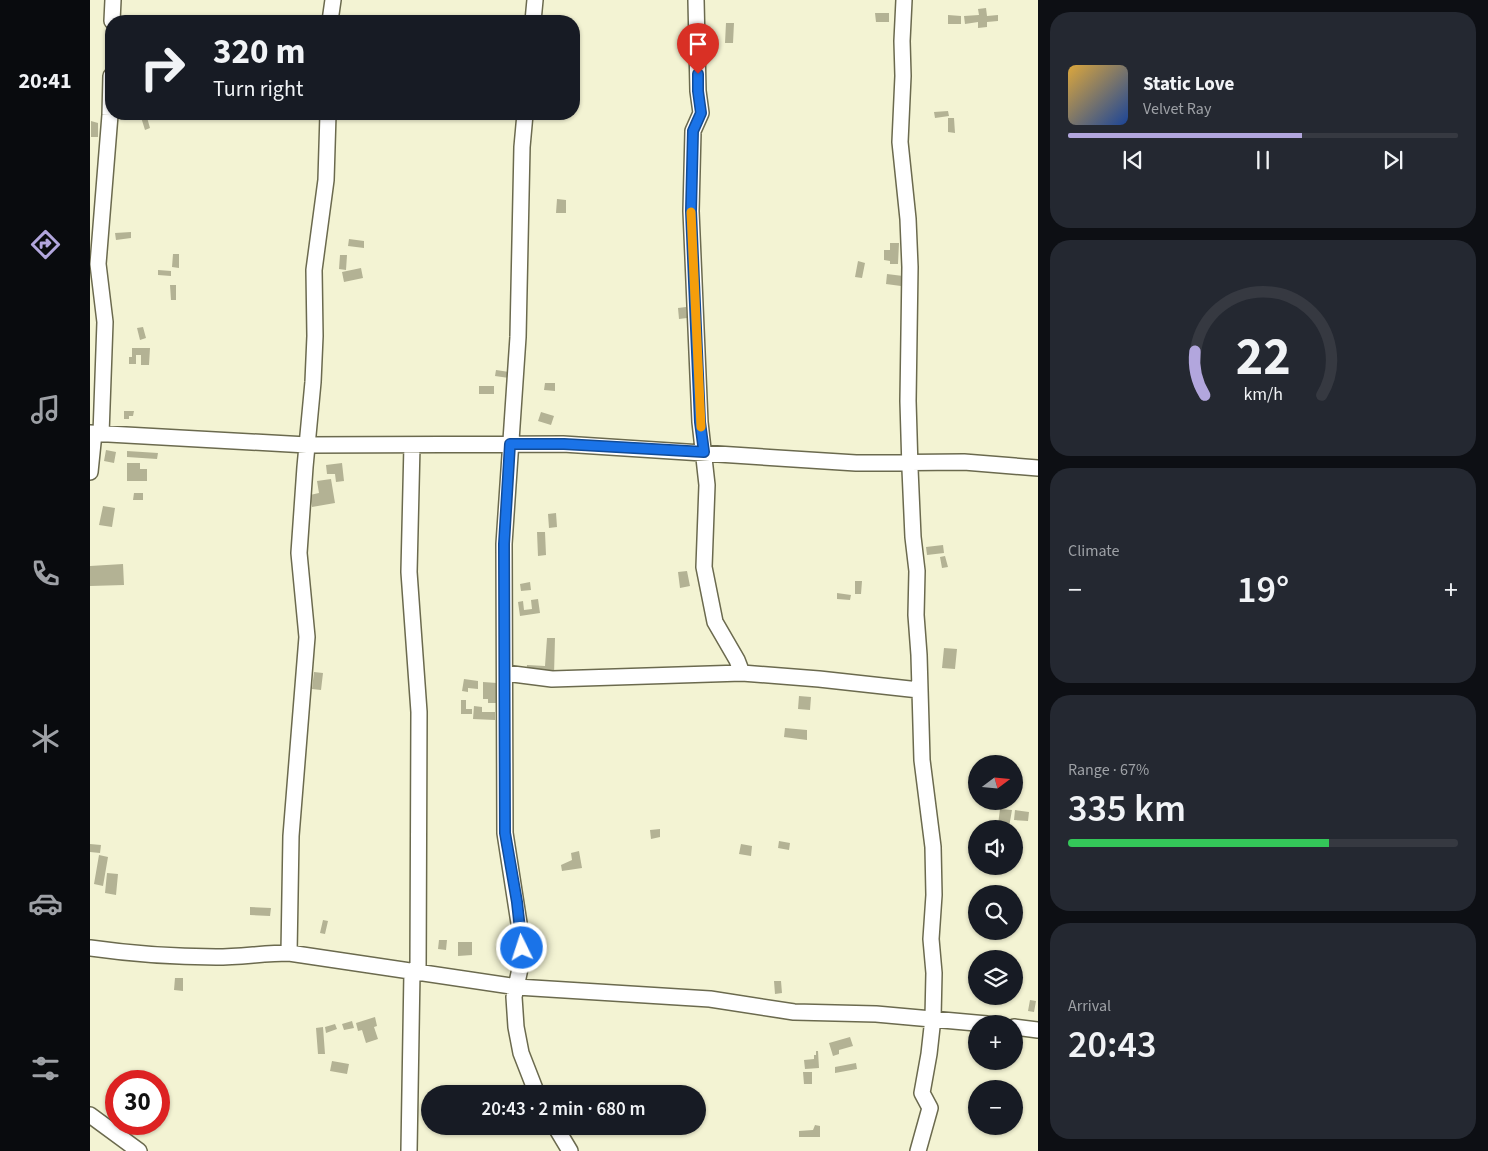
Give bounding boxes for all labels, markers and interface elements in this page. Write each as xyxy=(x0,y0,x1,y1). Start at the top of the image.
pin xyxy=(677,23,719,74)
text: 320 m xyxy=(213,27,305,77)
icon: arrive xyxy=(684,30,712,58)
icon: right xyxy=(130,35,195,100)
text: 20:41 xyxy=(18,65,72,97)
text: Static Love xyxy=(1143,71,1234,98)
text: Turn right xyxy=(213,73,303,105)
text: Velvet Ray xyxy=(1143,98,1211,120)
icon: previous xyxy=(1119,146,1147,174)
icon: pause xyxy=(1249,146,1277,174)
icon: next xyxy=(1379,146,1407,174)
icon: directions xyxy=(28,227,63,262)
text: 22 xyxy=(1236,321,1290,395)
text: km/h xyxy=(1243,382,1283,407)
icon: music xyxy=(28,392,63,427)
text: Climate xyxy=(1068,540,1119,562)
icon: phone xyxy=(28,556,63,591)
text: 19° xyxy=(1237,563,1289,617)
text: − xyxy=(1068,570,1082,610)
text: + xyxy=(1444,570,1458,610)
icon: climate xyxy=(28,721,63,756)
north arrow xyxy=(968,755,1022,810)
map controls xyxy=(968,755,1023,1135)
text: Range · 67% xyxy=(1068,759,1149,781)
text: 335 km xyxy=(1068,782,1186,836)
button: sound xyxy=(968,820,1023,875)
button: search xyxy=(968,885,1023,940)
icon: car xyxy=(28,886,63,921)
position arrow xyxy=(495,921,547,973)
button: layers xyxy=(968,950,1023,1005)
text: Arrival xyxy=(1068,995,1111,1017)
button: + xyxy=(968,1015,1023,1070)
text: 20:43 xyxy=(1068,1018,1156,1072)
icon: filters xyxy=(28,1051,63,1086)
speed limit sign: 30 xyxy=(105,1070,170,1135)
button: − xyxy=(968,1080,1023,1135)
text: 20:43 · 2 min · 680 m xyxy=(481,1096,646,1123)

